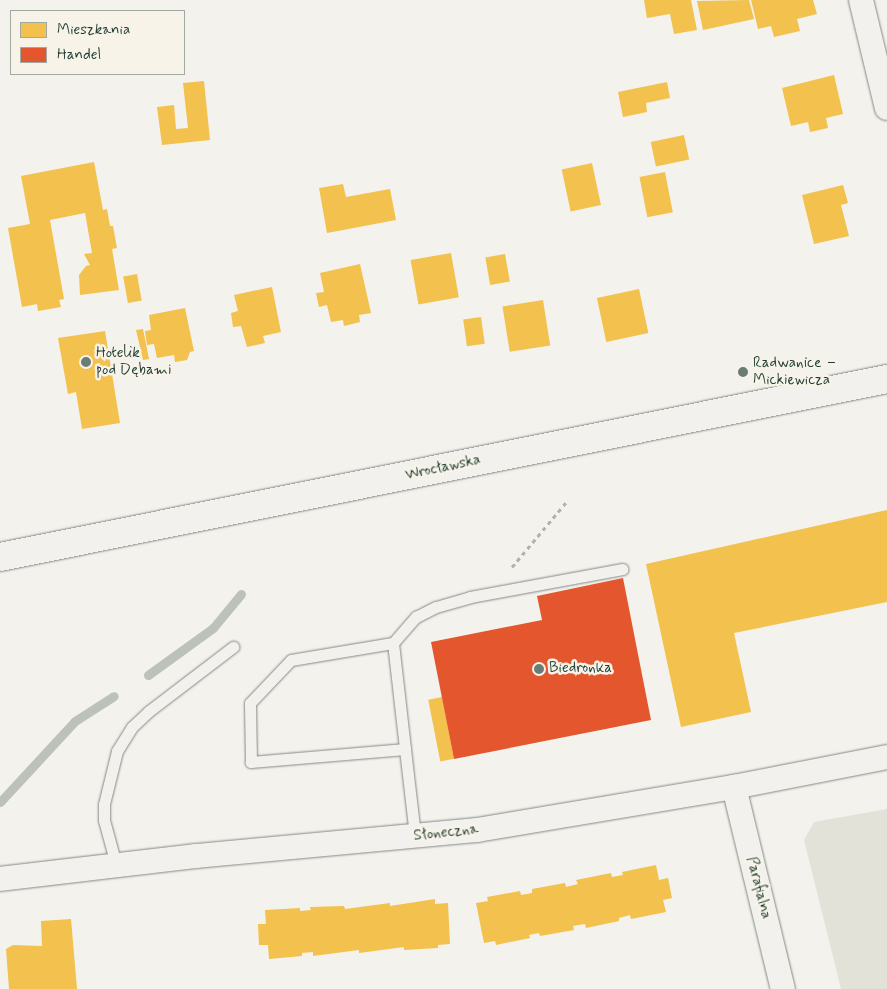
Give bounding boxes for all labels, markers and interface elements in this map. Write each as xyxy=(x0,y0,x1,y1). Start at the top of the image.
legend xyxy=(10,10,185,75)
text: Mieszkania xyxy=(57,20,130,40)
text: Handel xyxy=(57,45,101,65)
place label: Hotelik pod Dębami xyxy=(96,344,171,379)
place label: Radwanice – Mickiewicza xyxy=(753,354,837,389)
marker: Hotelik pod Dębami xyxy=(80,356,92,368)
marker: Radwanice – Mickiewicza xyxy=(737,366,749,378)
street label: Wrocławska xyxy=(404,451,482,485)
place label: Biedronka xyxy=(549,660,612,678)
marker: Biedronka xyxy=(533,663,545,675)
street label: Słoneczna xyxy=(413,821,479,845)
street label: Parafialna xyxy=(742,855,774,921)

